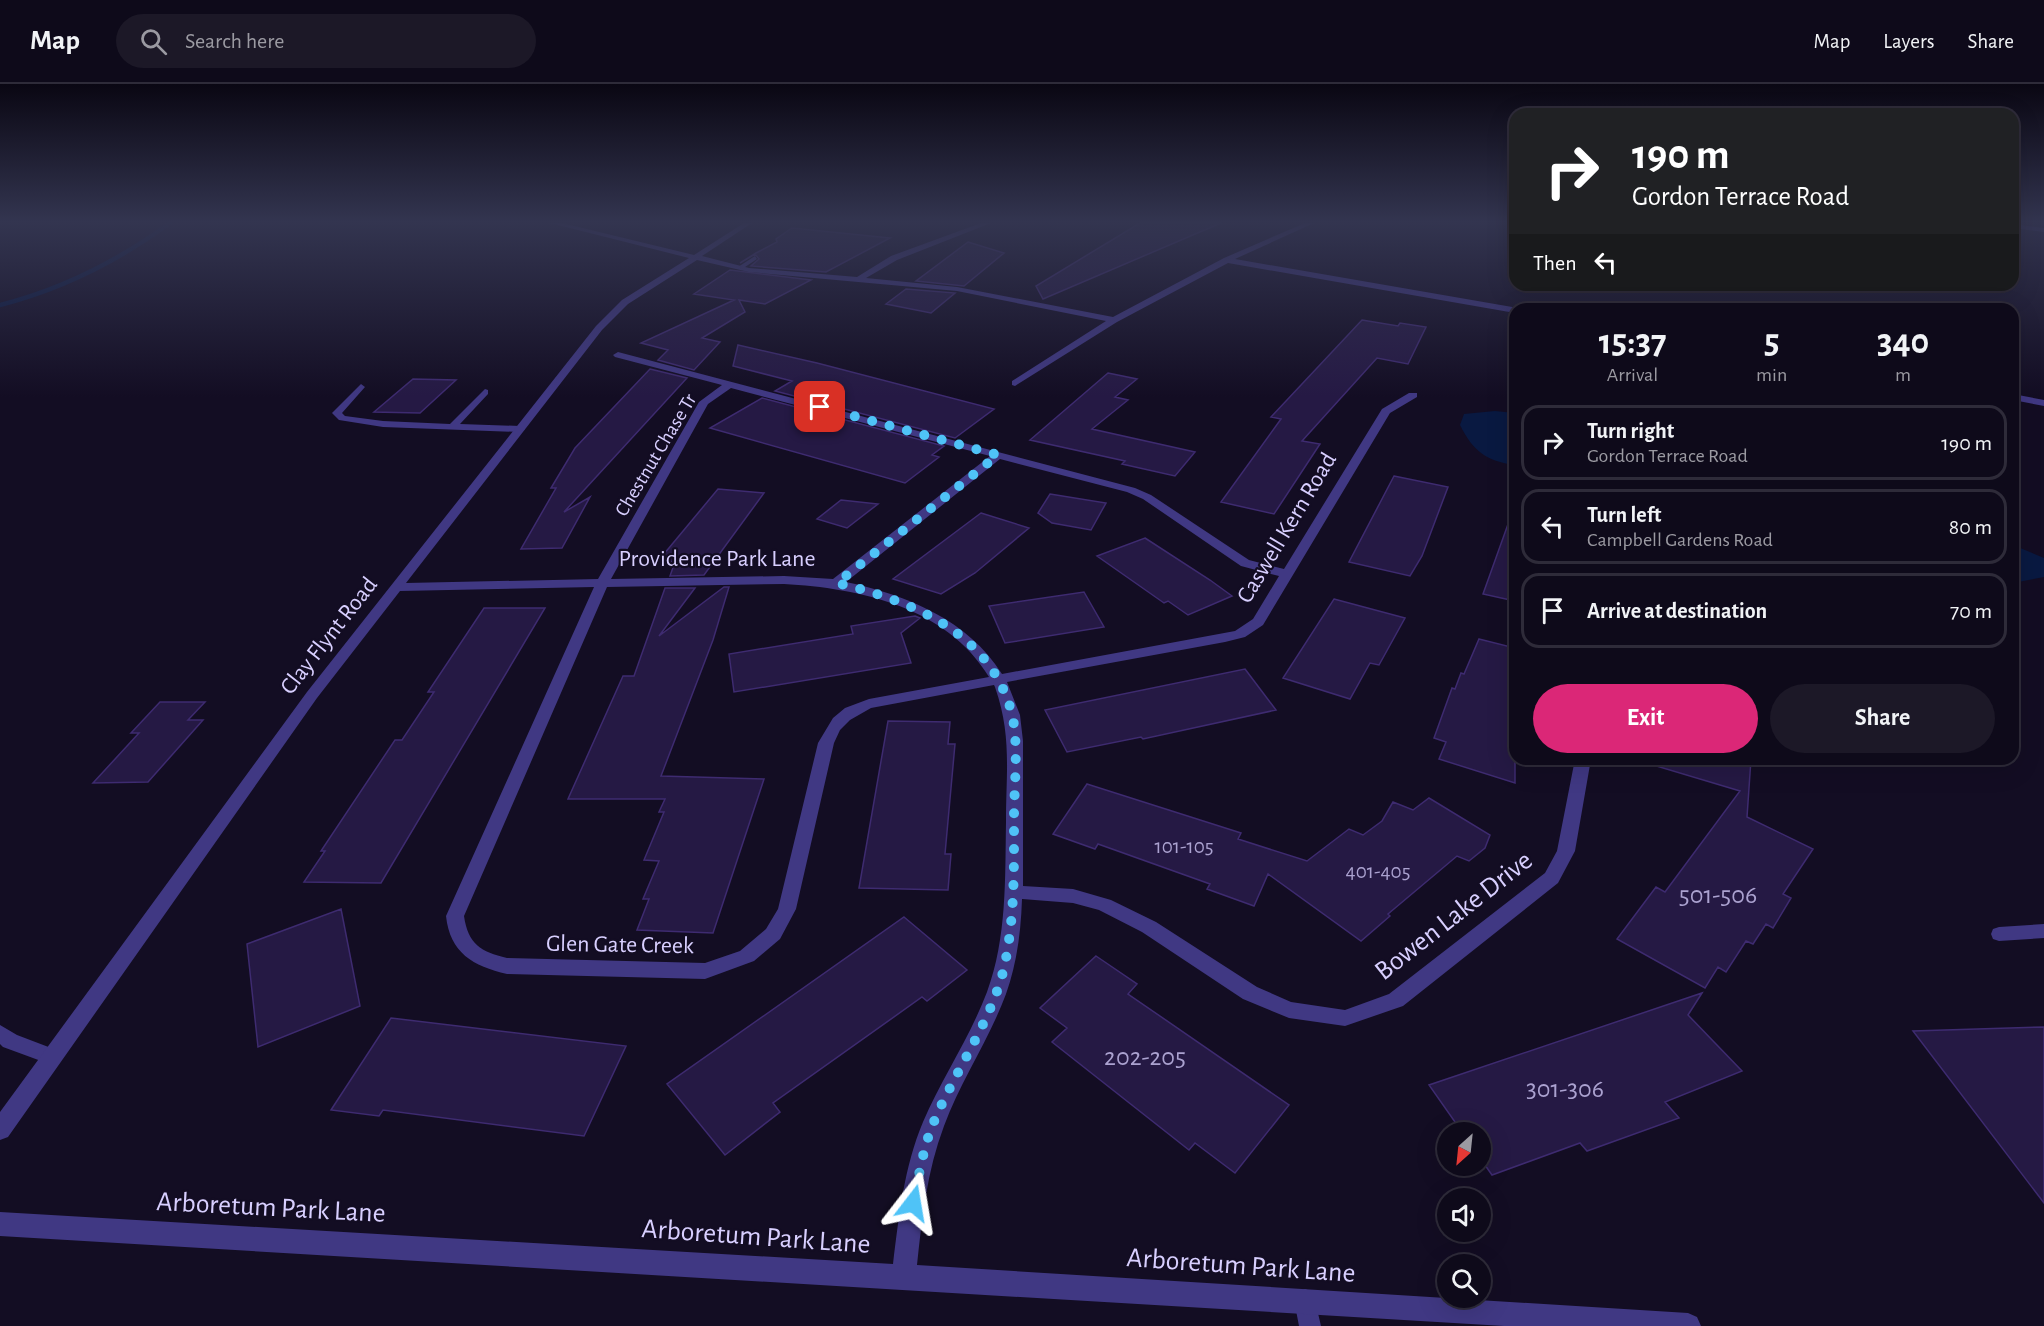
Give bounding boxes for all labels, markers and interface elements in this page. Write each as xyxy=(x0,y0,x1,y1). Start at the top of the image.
search box xyxy=(116,14,536,68)
icon: search xyxy=(137,25,170,58)
text: Map xyxy=(30,27,80,55)
text: Search here xyxy=(185,30,284,52)
text: Map xyxy=(1814,31,1850,52)
text: Layers xyxy=(1883,31,1934,52)
text: Share xyxy=(1967,31,2014,52)
icon: right xyxy=(1533,132,1611,210)
text: 190 m xyxy=(1632,134,1730,176)
text: Gordon Terrace Road xyxy=(1632,183,1849,210)
icon: left xyxy=(1589,246,1622,279)
text: Then xyxy=(1533,252,1577,274)
text: 15:37 xyxy=(1599,324,1666,360)
text: 5 xyxy=(1764,324,1779,360)
text: 340 xyxy=(1877,324,1929,360)
text: Arrival xyxy=(1607,365,1658,385)
text: min xyxy=(1756,365,1787,385)
text: m xyxy=(1895,365,1911,385)
pin xyxy=(794,381,845,432)
street label: Chestnut Chase Tr xyxy=(612,390,701,520)
icon: arrive xyxy=(803,390,836,423)
text: Turn right xyxy=(1587,420,1674,442)
icon: right xyxy=(1536,426,1569,459)
text: 190 m xyxy=(1941,432,1992,454)
text: Gordon Terrace Road xyxy=(1587,446,1748,466)
street label: Caswell Kern Road xyxy=(1233,449,1341,607)
text: Turn left xyxy=(1587,504,1661,526)
icon: left xyxy=(1536,510,1569,543)
text: 80 m xyxy=(1949,516,1992,538)
text: Campbell Gardens Road xyxy=(1587,530,1773,550)
street label: Providence Park Lane xyxy=(618,547,816,571)
street label: Clay Flynt Road xyxy=(276,573,382,699)
icon: arrive xyxy=(1536,594,1569,627)
text: Arrive at destination xyxy=(1587,600,1767,622)
text: 70 m xyxy=(1950,600,1992,622)
button: Exit xyxy=(1533,684,1758,753)
button: Share xyxy=(1770,684,1995,753)
house number: 101-105 xyxy=(1154,836,1214,857)
street label: Bowen Lake Drive xyxy=(1370,846,1538,986)
house number: 401-405 xyxy=(1346,861,1410,882)
house number: 501-506 xyxy=(1679,882,1757,908)
street label: Glen Gate Creek xyxy=(546,932,694,958)
house number: 202-205 xyxy=(1104,1044,1186,1070)
house number: 301-306 xyxy=(1526,1076,1604,1102)
north arrow xyxy=(1437,1122,1491,1176)
map controls xyxy=(1437,1122,1491,1308)
position arrow xyxy=(881,1171,945,1235)
street label: Arboretum Park Lane xyxy=(156,1188,386,1228)
button: sound xyxy=(1437,1188,1491,1242)
street label: Arboretum Park Lane xyxy=(641,1215,871,1259)
street label: Arboretum Park Lane xyxy=(1126,1244,1356,1288)
button: search xyxy=(1437,1254,1491,1308)

